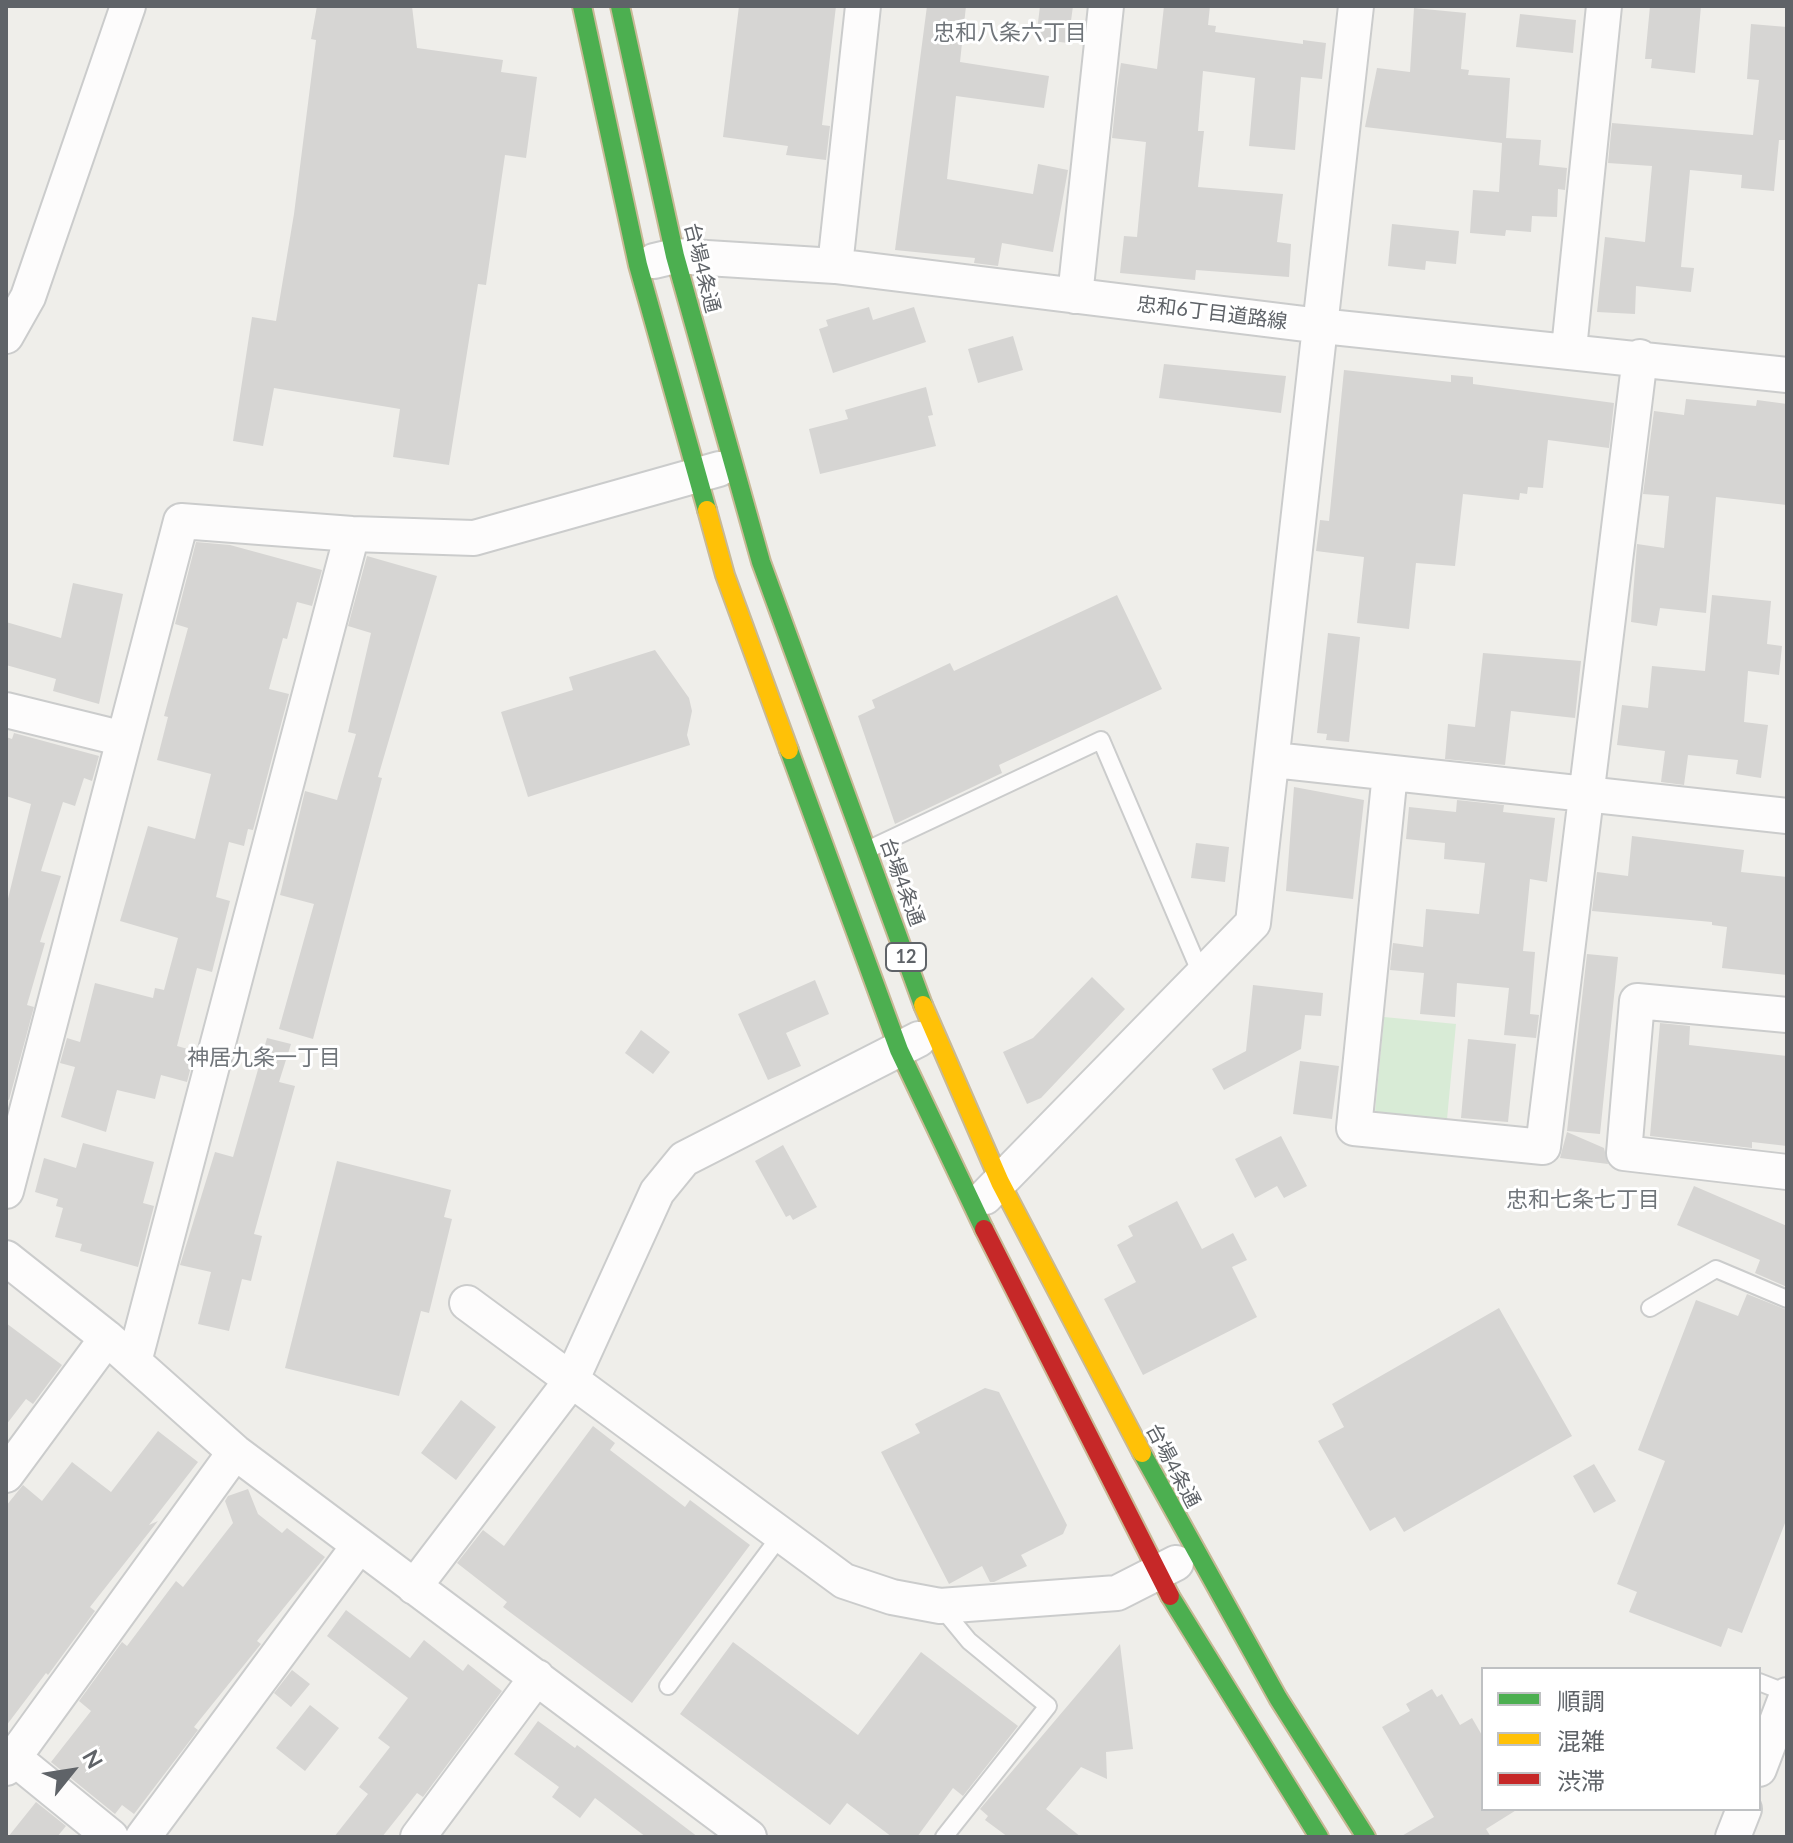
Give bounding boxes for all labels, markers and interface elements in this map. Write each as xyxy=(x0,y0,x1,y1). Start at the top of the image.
district label: 忠和八条六丁目 xyxy=(933,20,1087,46)
street label: 台場4条通 xyxy=(679,221,725,315)
street label: 忠和6丁目道路線 xyxy=(1135,292,1289,334)
street label: 台場4条通 xyxy=(875,835,929,929)
road number: 12 xyxy=(886,943,926,971)
district label: 神居九条一丁目 xyxy=(187,1045,341,1071)
district label: 忠和七条七丁目 xyxy=(1506,1187,1660,1213)
street label: 台場4条通 xyxy=(1141,1420,1205,1512)
legend xyxy=(1481,1667,1761,1811)
text: 順調 xyxy=(1557,1686,1605,1715)
text: 混雑 xyxy=(1557,1726,1605,1755)
north arrow xyxy=(32,1731,112,1811)
text: N xyxy=(77,1745,109,1773)
text: 渋滞 xyxy=(1557,1766,1605,1795)

